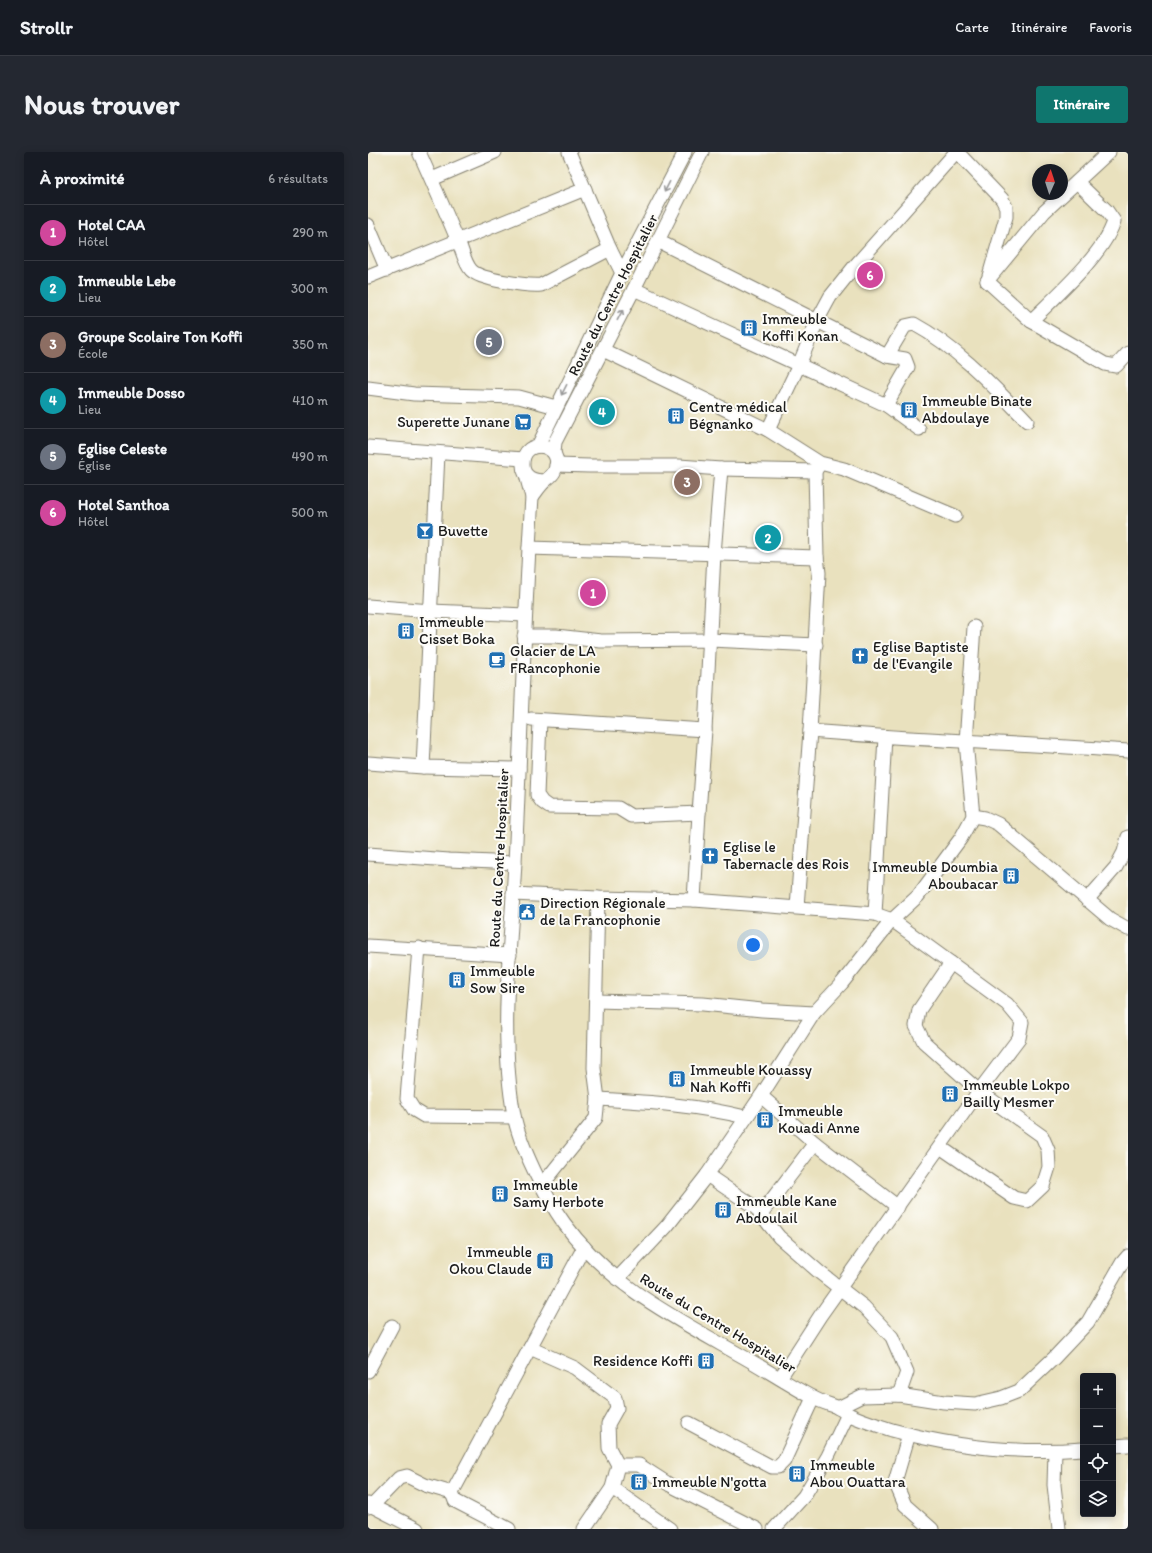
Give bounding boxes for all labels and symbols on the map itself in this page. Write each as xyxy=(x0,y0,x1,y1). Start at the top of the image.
north arrow xyxy=(1032,164,1068,200)
one-way arrow xyxy=(663,180,670,192)
street label: Route du Centre Hospitalier xyxy=(564,211,662,379)
pin: 6 xyxy=(857,260,883,290)
one-way arrow xyxy=(617,310,625,322)
place label: Immeuble Koffi Konan xyxy=(762,310,839,345)
building icon: Immeuble Koffi Konan xyxy=(739,318,759,338)
pin: 5 xyxy=(476,327,502,357)
one-way arrow xyxy=(560,384,567,396)
place label: Immeuble Binate Abdoulaye xyxy=(922,392,1032,427)
pin: 4 xyxy=(589,397,615,427)
place label: Centre médical Bégnanko xyxy=(689,398,788,433)
building icon: Immeuble Binate Abdoulaye xyxy=(899,400,919,420)
building icon: Centre médical Bégnanko xyxy=(666,406,686,426)
supermarket icon: Superette Junane xyxy=(513,412,533,432)
place label: Superette Junane xyxy=(397,413,510,431)
pin: 3 xyxy=(674,467,700,497)
bar icon: Buvette xyxy=(415,521,435,541)
place label: Buvette xyxy=(438,522,488,540)
pin: 2 xyxy=(755,523,781,553)
pin: 1 xyxy=(580,578,606,608)
place label: Immeuble Cisset Boka xyxy=(419,613,495,648)
building icon: Immeuble Cisset Boka xyxy=(396,621,416,641)
place label: Eglise Baptiste de l'Evangile xyxy=(873,638,969,673)
place label: Glacier de LA FRancophonie xyxy=(510,642,600,677)
church icon: Eglise Baptiste de l'Evangile xyxy=(850,646,870,666)
cafe icon: Glacier de LA FRancophonie xyxy=(487,650,507,670)
street label: Route du Centre Hospitalier xyxy=(485,768,513,948)
place label: Eglise le Tabernacle des Rois xyxy=(723,838,849,873)
church icon: Eglise le Tabernacle des Rois xyxy=(700,846,720,866)
place label: Immeuble Doumbia Aboubacar xyxy=(872,858,998,893)
building icon: Immeuble Doumbia Aboubacar xyxy=(1001,866,1021,886)
place label: Direction Régionale de la Francophonie xyxy=(540,894,666,929)
public building icon: Direction Régionale de la Francophonie xyxy=(517,902,537,922)
your location xyxy=(743,935,763,955)
place label: Immeuble Sow Sire xyxy=(470,962,535,997)
building icon: Immeuble Sow Sire xyxy=(447,970,467,990)
place label: Immeuble Kouassy Nah Koffi xyxy=(690,1061,812,1096)
building icon: Immeuble Kouassy Nah Koffi xyxy=(667,1069,687,1089)
place label: Immeuble Lokpo Bailly Mesmer xyxy=(963,1076,1070,1111)
building icon: Immeuble Lokpo Bailly Mesmer xyxy=(940,1084,960,1104)
place label: Immeuble Kouadi Anne xyxy=(778,1102,860,1137)
building icon: Immeuble Kouadi Anne xyxy=(755,1110,775,1130)
place label: Immeuble Samy Herbote xyxy=(513,1176,604,1211)
building icon: Immeuble Samy Herbote xyxy=(490,1184,510,1204)
place label: Immeuble Kane Abdoulail xyxy=(736,1192,837,1227)
building icon: Immeuble Kane Abdoulail xyxy=(713,1200,733,1220)
place label: Immeuble Okou Claude xyxy=(449,1243,532,1278)
building icon: Immeuble Okou Claude xyxy=(535,1251,555,1271)
street label: Route du Centre Hospitalier xyxy=(637,1269,799,1377)
building icon: Residence Koffi xyxy=(696,1351,716,1371)
place label: Residence Koffi xyxy=(593,1352,693,1370)
place label: Immeuble Abou Ouattara xyxy=(810,1456,906,1491)
building icon: Immeuble Abou Ouattara xyxy=(787,1464,807,1484)
building icon: Immeuble N'gotta xyxy=(629,1472,649,1492)
place label: Immeuble N'gotta xyxy=(652,1473,767,1491)

